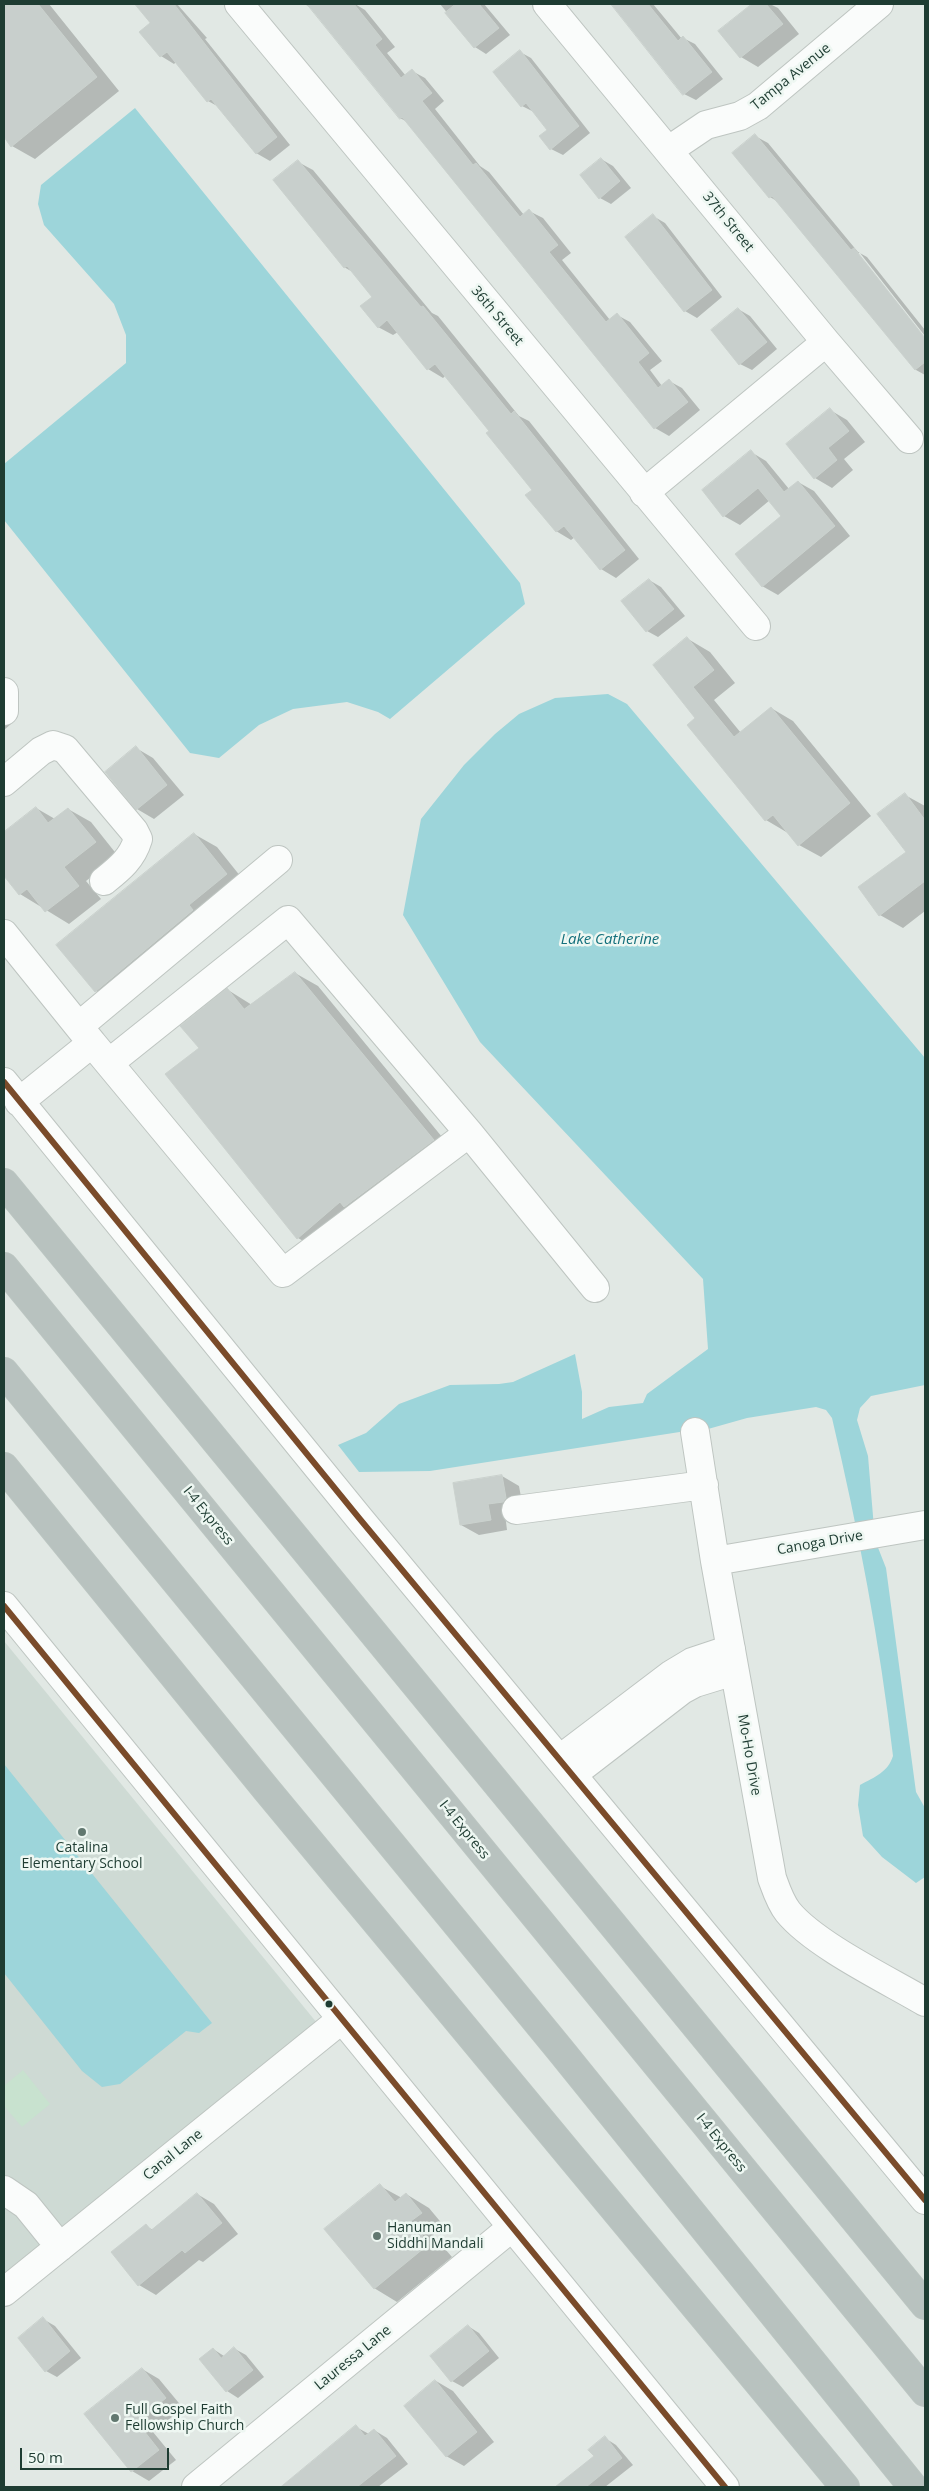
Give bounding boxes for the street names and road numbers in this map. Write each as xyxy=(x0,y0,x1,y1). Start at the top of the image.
street label: Tampa Avenue xyxy=(748,40,834,114)
street label: 37th Street xyxy=(699,189,757,255)
street label: 36th Street xyxy=(467,283,527,349)
street label: I-4 Express xyxy=(179,1483,237,1549)
street label: Canoga Drive xyxy=(776,1527,864,1559)
street label: Mo-Ho Drive xyxy=(734,1713,764,1797)
street label: I-4 Express xyxy=(435,1797,493,1863)
street label: I-4 Express xyxy=(692,2110,750,2176)
street label: Canal Lane xyxy=(140,2126,206,2184)
street label: Lauressa Lane xyxy=(311,2322,395,2394)

